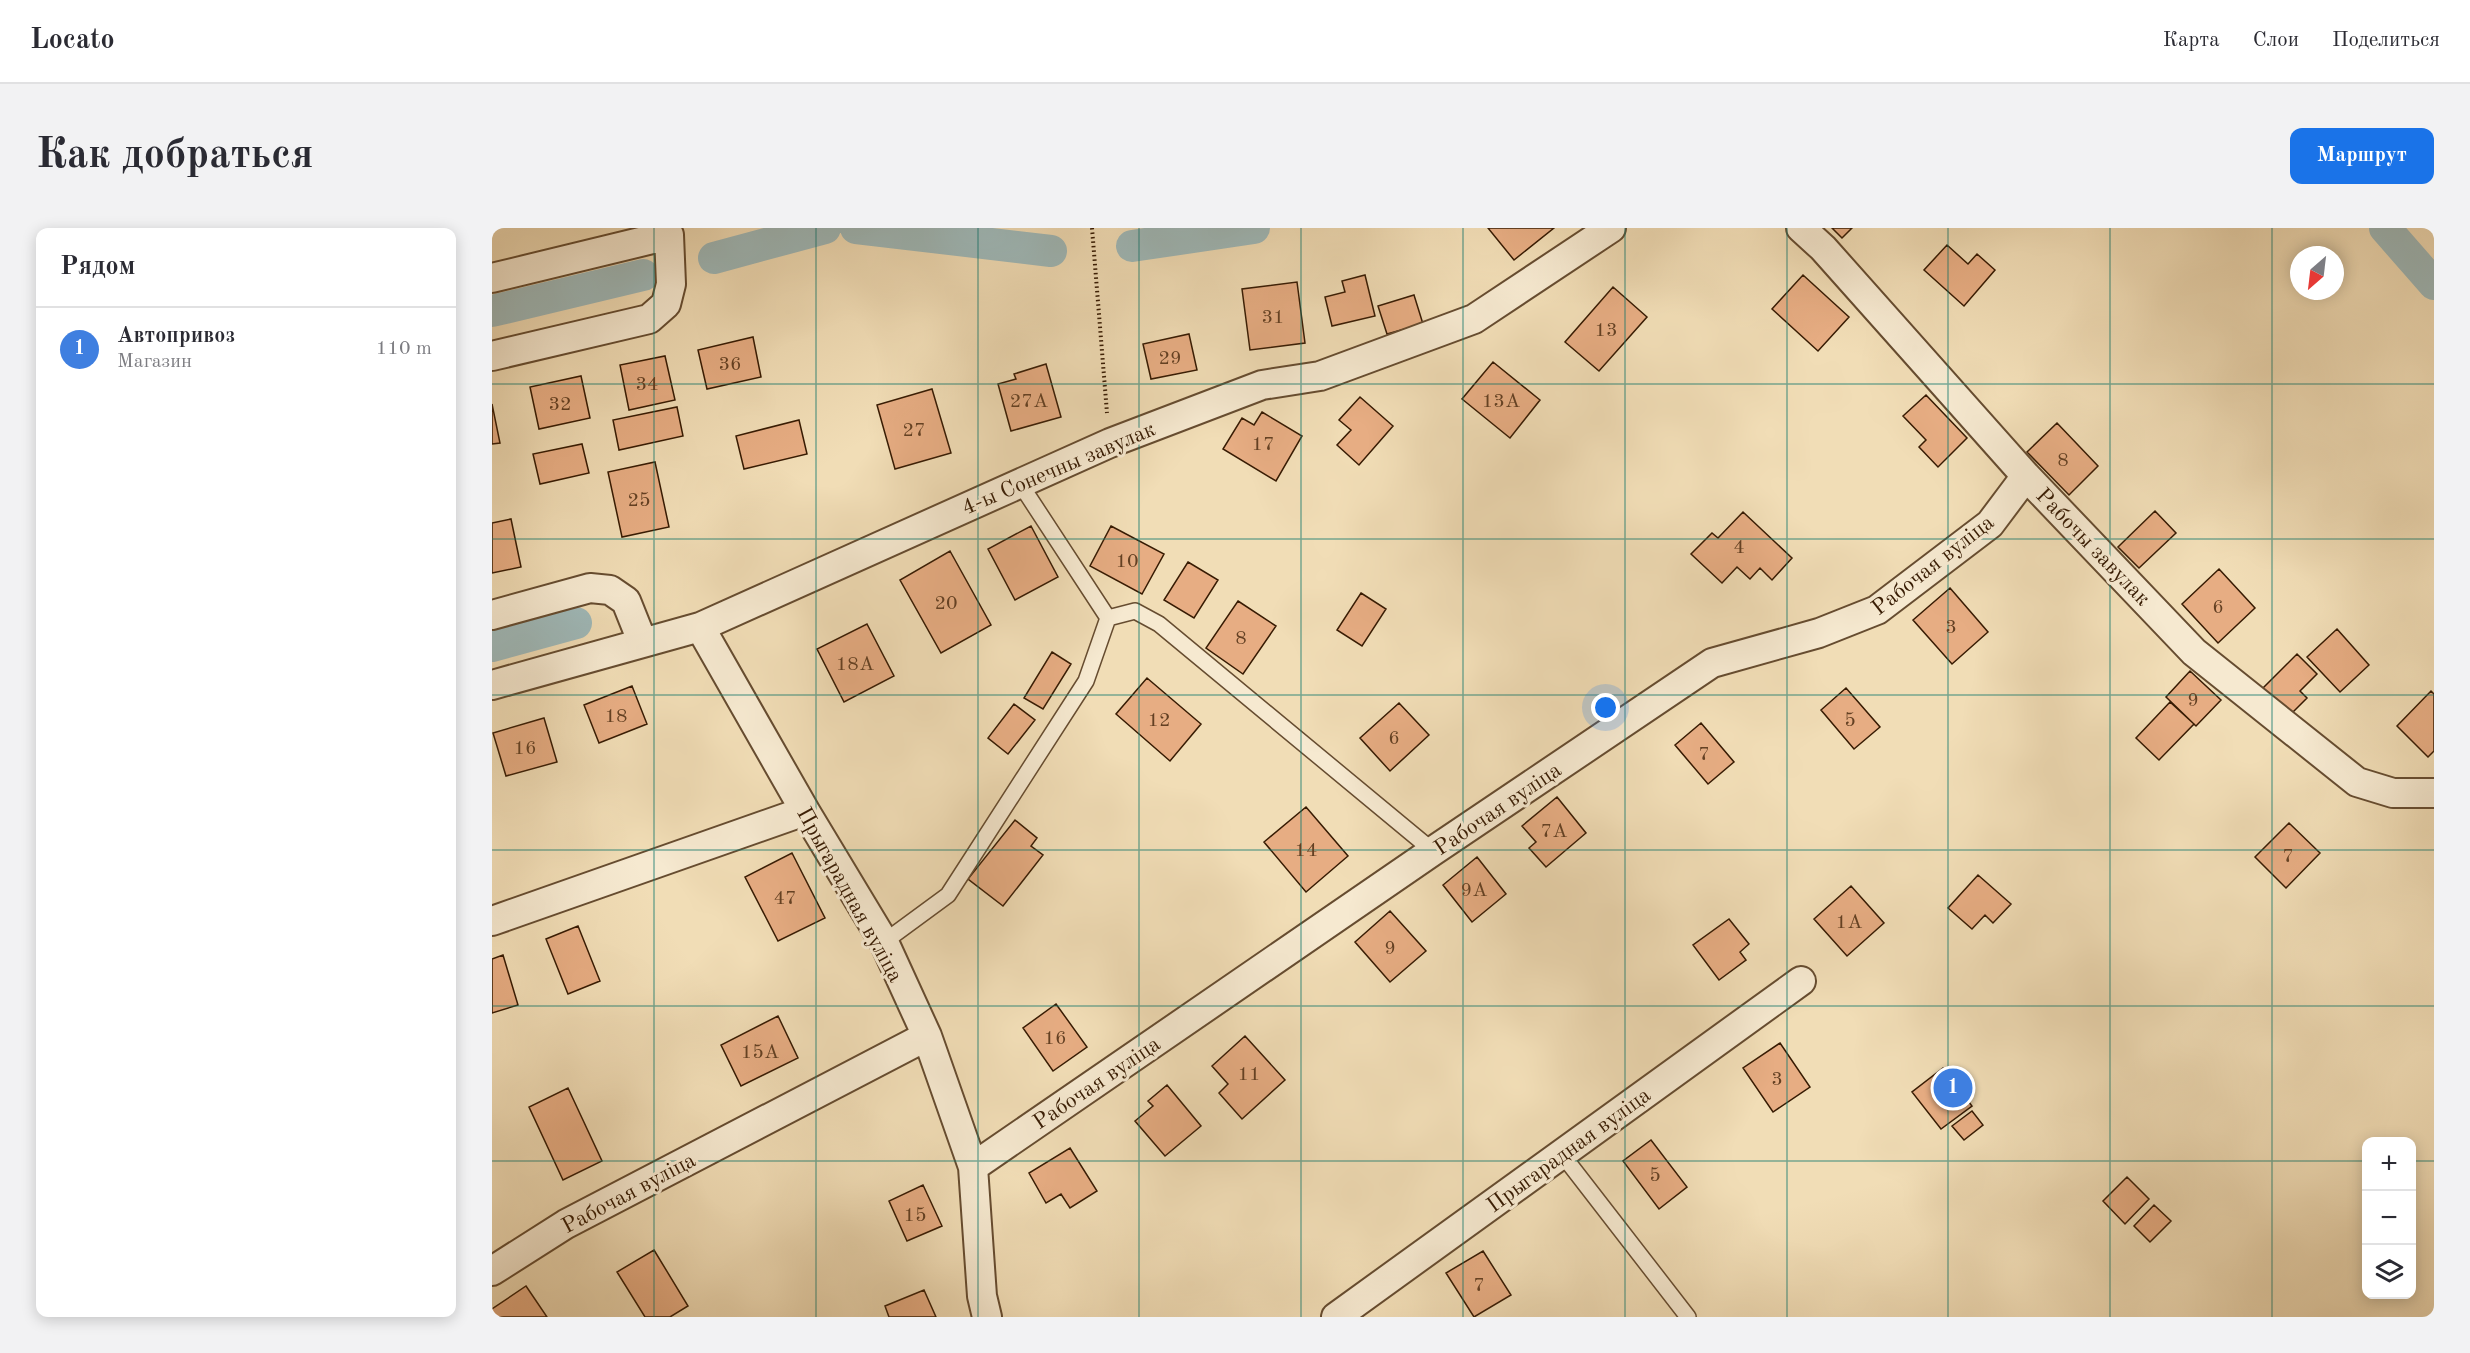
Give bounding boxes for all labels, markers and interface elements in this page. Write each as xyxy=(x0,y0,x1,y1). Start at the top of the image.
text: Locato xyxy=(30,27,115,55)
text: Карта xyxy=(2163,30,2220,51)
text: Слои xyxy=(2253,30,2299,51)
text: Поделиться xyxy=(2332,30,2440,51)
button: Маршрут xyxy=(2290,128,2434,184)
text: Как добраться xyxy=(36,135,313,177)
north arrow xyxy=(2290,246,2344,300)
text: Рядом xyxy=(60,254,135,280)
house number: 31 xyxy=(1261,308,1285,328)
house number: 13 xyxy=(1594,321,1618,341)
text: Автопривоз xyxy=(117,325,235,347)
text: 1 xyxy=(74,339,85,359)
text: 110 m xyxy=(376,339,432,359)
house number: 29 xyxy=(1158,349,1182,369)
text: Магазин xyxy=(117,352,192,372)
house number: 36 xyxy=(718,355,742,375)
house number: 34 xyxy=(635,375,659,395)
house number: 27А xyxy=(1010,392,1048,412)
house number: 13А xyxy=(1482,392,1520,412)
house number: 32 xyxy=(548,395,572,415)
street label: 4-ы Сонечны завулак xyxy=(959,418,1159,520)
house number: 27 xyxy=(902,421,926,441)
house number: 17 xyxy=(1251,435,1275,455)
house number: 8 xyxy=(2057,451,2069,471)
street label: Рабочы завулак xyxy=(2031,484,2154,610)
house number: 25 xyxy=(627,491,651,511)
street label: Рабочая вуліца xyxy=(1868,511,1998,620)
house number: 4 xyxy=(1733,538,1745,558)
house number: 10 xyxy=(1115,552,1139,572)
house number: 20 xyxy=(934,594,958,614)
house number: 6 xyxy=(2212,598,2224,618)
house number: 3 xyxy=(1945,618,1957,638)
house number: 8 xyxy=(1235,629,1247,649)
house number: 18А xyxy=(836,655,874,675)
house number: 9 xyxy=(2187,691,2199,711)
your location xyxy=(1591,693,1620,722)
house number: 18 xyxy=(604,707,628,727)
house number: 12 xyxy=(1147,711,1171,731)
house number: 5 xyxy=(1844,711,1856,731)
house number: 6 xyxy=(1388,729,1400,749)
house number: 16 xyxy=(513,739,537,759)
house number: 7 xyxy=(1698,745,1710,765)
street label: Рабочая вуліца xyxy=(1431,759,1566,860)
street label: Прыгарадная вуліца xyxy=(792,804,907,986)
house number: 7А xyxy=(1541,822,1567,842)
house number: 14 xyxy=(1294,841,1318,861)
house number: 7 xyxy=(2282,847,2294,867)
house number: 9А xyxy=(1461,881,1487,901)
house number: 47 xyxy=(773,889,797,909)
house number: 1А xyxy=(1836,913,1862,933)
house number: 9 xyxy=(1384,939,1396,959)
house number: 16 xyxy=(1043,1029,1067,1049)
street label: Рабочая вуліца xyxy=(1030,1033,1165,1134)
house number: 15А xyxy=(741,1043,779,1063)
house number: 11 xyxy=(1237,1065,1261,1085)
pin: 1 xyxy=(1934,1066,1972,1110)
house number: 3 xyxy=(1771,1070,1783,1090)
street label: Прыгарадная вуліца xyxy=(1483,1084,1655,1217)
map controls xyxy=(2362,1137,2416,1299)
button: + xyxy=(2362,1137,2416,1191)
street label: Рабочая вуліца xyxy=(558,1149,700,1238)
house number: 5 xyxy=(1649,1166,1661,1186)
button: − xyxy=(2362,1191,2416,1245)
house number: 15 xyxy=(903,1206,927,1226)
button: layers xyxy=(2362,1245,2416,1299)
house number: 7 xyxy=(1473,1276,1485,1296)

